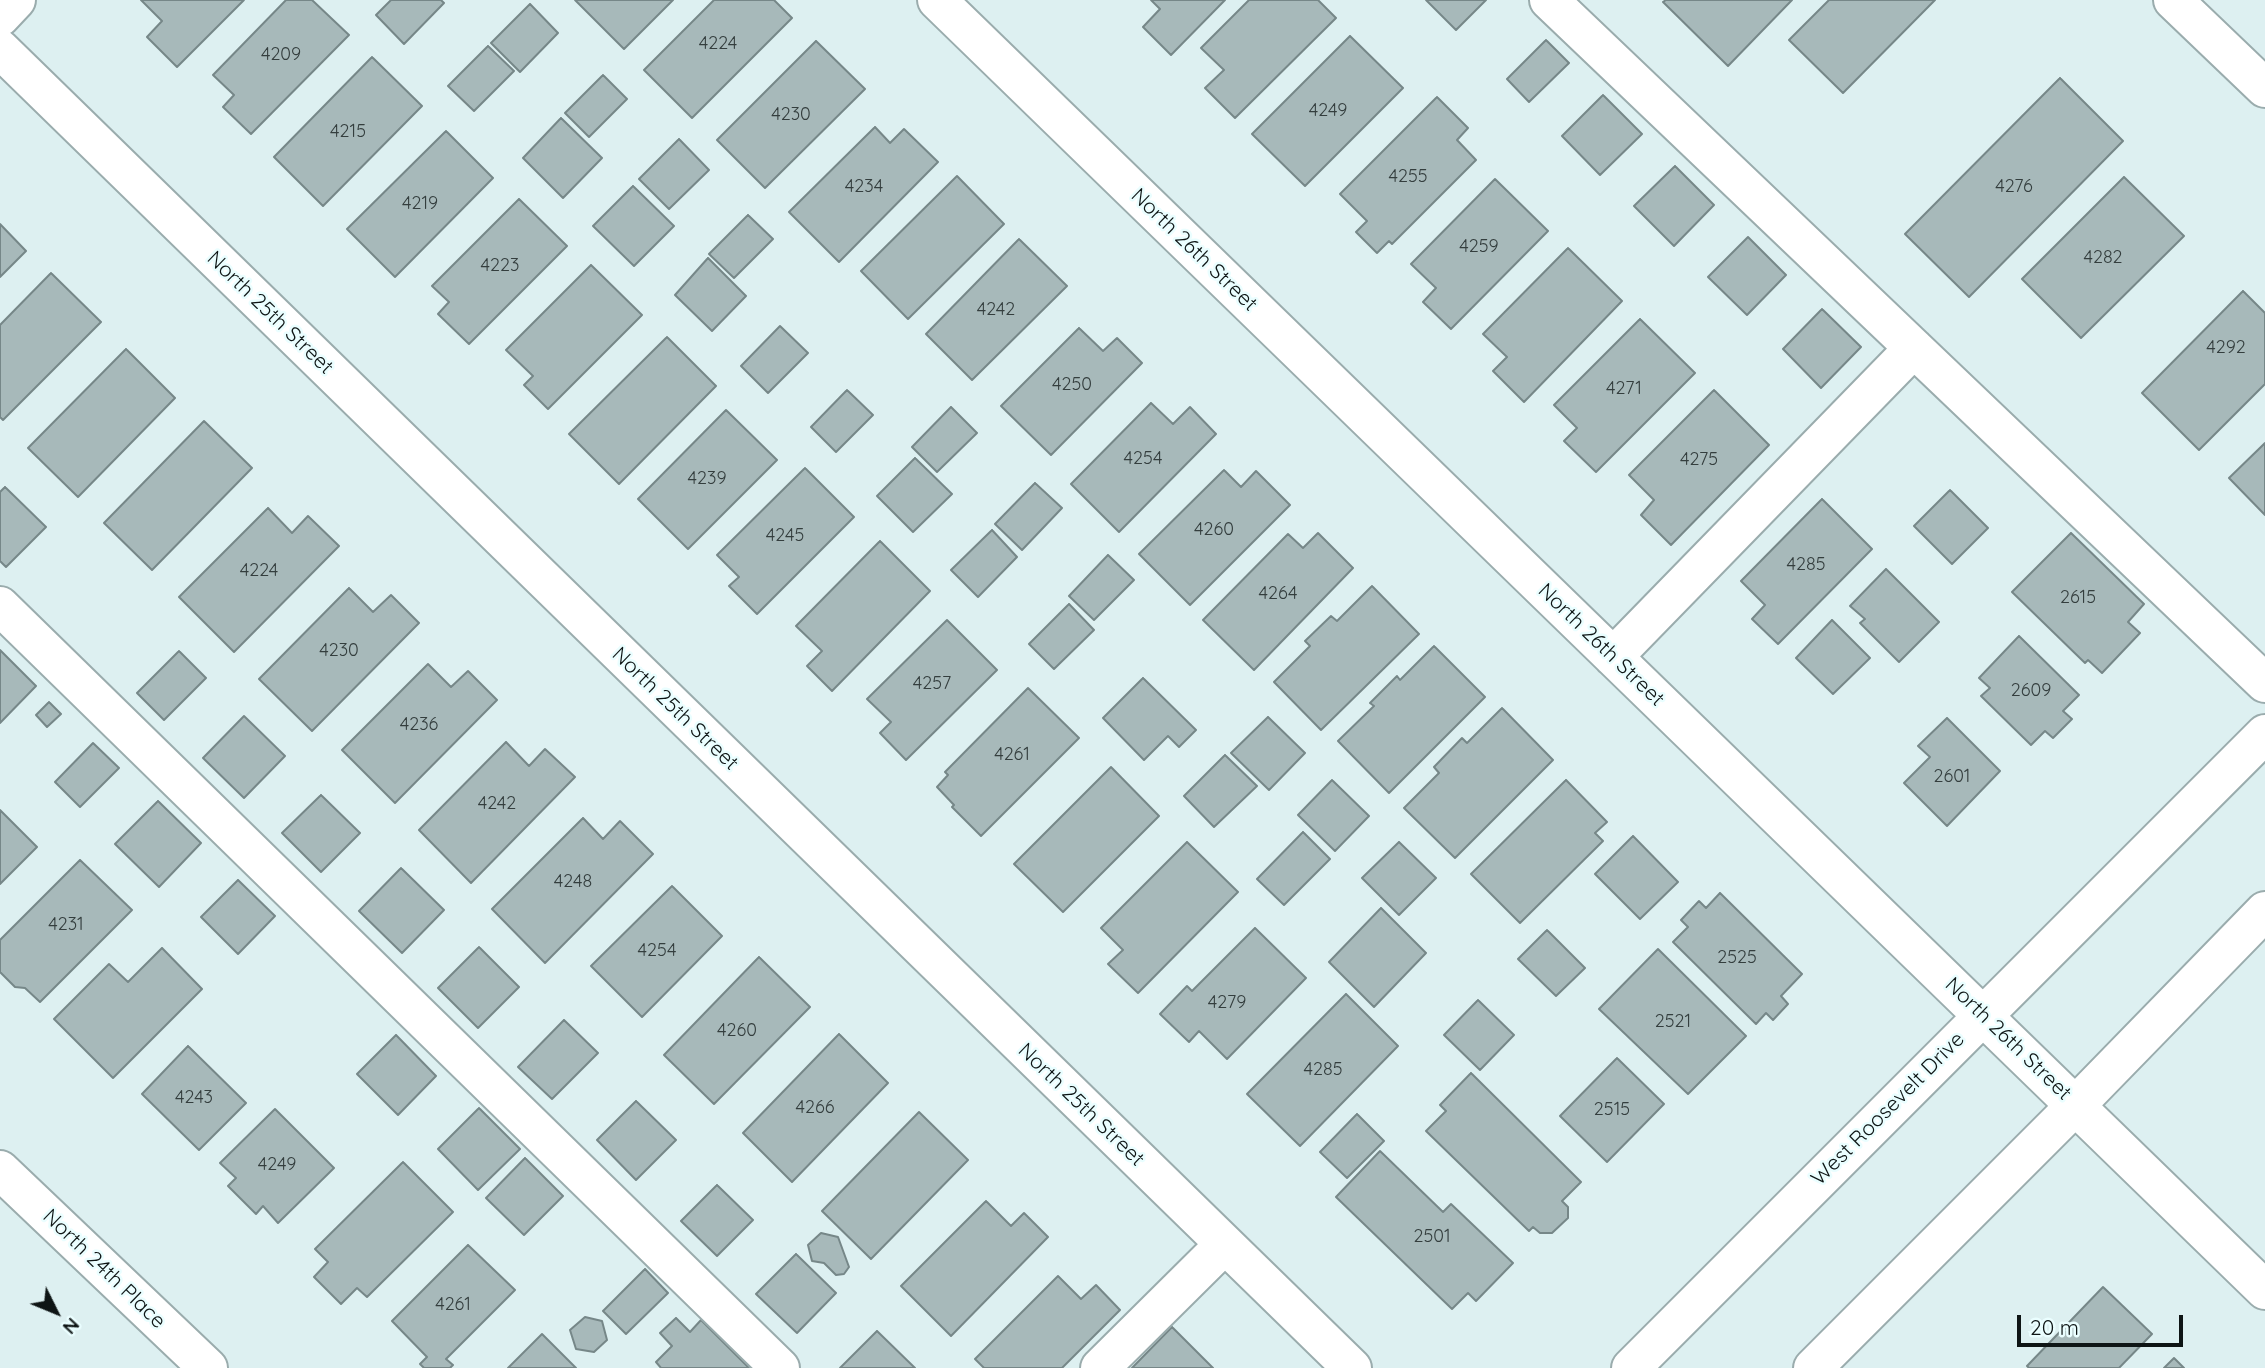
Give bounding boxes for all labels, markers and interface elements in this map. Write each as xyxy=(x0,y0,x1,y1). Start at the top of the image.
house number: 4224 xyxy=(699,33,737,55)
house number: 4209 xyxy=(261,44,301,66)
house number: 4249 xyxy=(1309,100,1347,122)
house number: 4230 xyxy=(771,104,811,126)
house number: 4215 xyxy=(330,121,366,143)
house number: 4255 xyxy=(1388,166,1428,188)
house number: 4234 xyxy=(845,176,883,198)
house number: 4276 xyxy=(1995,176,2033,198)
street label: North 26th Street xyxy=(1126,183,1262,317)
house number: 4219 xyxy=(402,193,438,215)
house number: 4259 xyxy=(1459,236,1499,258)
street label: North 25th Street xyxy=(202,246,338,380)
house number: 4282 xyxy=(2083,247,2123,269)
house number: 4223 xyxy=(481,255,519,277)
house number: 4242 xyxy=(977,299,1015,321)
house number: 4292 xyxy=(2206,337,2246,359)
house number: 4250 xyxy=(1052,374,1092,396)
house number: 4271 xyxy=(1606,378,1642,400)
house number: 4254 xyxy=(1124,448,1162,470)
house number: 4275 xyxy=(1680,449,1718,471)
house number: 4239 xyxy=(688,468,726,490)
house number: 4260 xyxy=(1194,519,1234,541)
house number: 4245 xyxy=(766,525,804,547)
house number: 4285 xyxy=(1787,554,1825,576)
house number: 4224 xyxy=(240,560,278,582)
street label: North 26th Street xyxy=(1533,578,1669,712)
house number: 4264 xyxy=(1259,583,1297,605)
house number: 2615 xyxy=(2060,587,2096,609)
house number: 4230 xyxy=(319,640,359,662)
street label: North 25th Street xyxy=(607,642,743,776)
house number: 4257 xyxy=(913,673,951,695)
house number: 2609 xyxy=(2011,680,2051,702)
house number: 4236 xyxy=(400,714,438,736)
house number: 4261 xyxy=(994,744,1030,766)
house number: 2601 xyxy=(1933,766,1971,788)
house number: 4242 xyxy=(478,793,516,815)
house number: 4248 xyxy=(554,871,592,893)
house number: 4231 xyxy=(48,914,84,936)
house number: 4254 xyxy=(638,940,676,962)
house number: 2525 xyxy=(1717,947,1757,969)
street label: North 26th Street xyxy=(1940,972,2076,1106)
house number: 4279 xyxy=(1208,992,1246,1014)
house number: 2521 xyxy=(1655,1011,1691,1033)
house number: 4260 xyxy=(717,1020,757,1042)
street label: West Roosevelt Drive xyxy=(1806,1027,1970,1191)
street label: North 25th Street xyxy=(1013,1038,1149,1172)
house number: 4285 xyxy=(1304,1059,1342,1081)
house number: 4243 xyxy=(175,1087,213,1109)
house number: 4266 xyxy=(796,1097,834,1119)
house number: 2515 xyxy=(1594,1099,1630,1121)
house number: 4249 xyxy=(258,1154,296,1176)
street label: North 24th Place xyxy=(37,1204,171,1334)
house number: 2501 xyxy=(1413,1226,1451,1248)
north arrow xyxy=(21,1277,91,1347)
house number: 4261 xyxy=(435,1294,471,1316)
scale bar xyxy=(2020,1302,2186,1346)
text: 20 m xyxy=(2030,1314,2079,1340)

